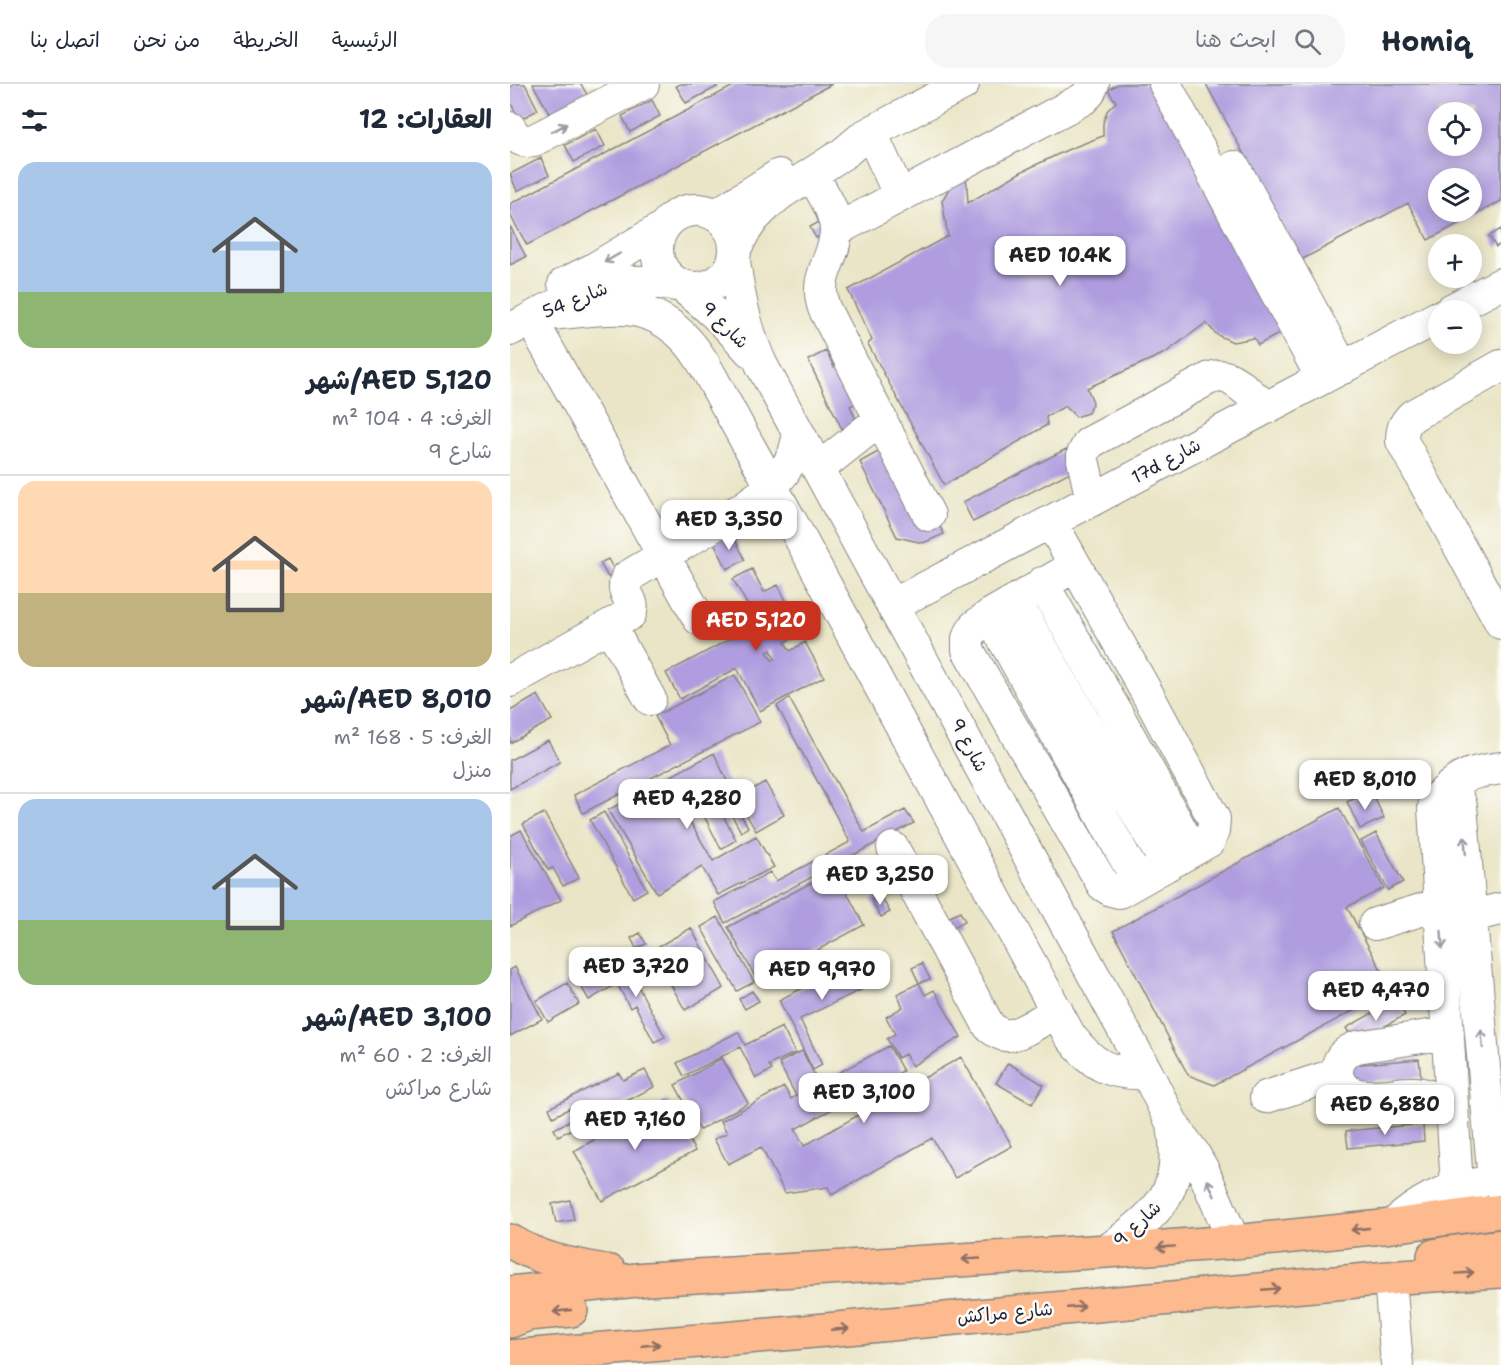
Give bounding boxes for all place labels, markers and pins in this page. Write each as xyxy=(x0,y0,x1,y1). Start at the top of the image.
pin: AED 10.4K xyxy=(991,236,1129,287)
pin: AED 3,350 xyxy=(660,500,798,551)
pin: AED 5,120 xyxy=(687,601,825,652)
pin: AED 8,010 xyxy=(1296,760,1434,811)
pin: AED 4,280 xyxy=(618,779,756,830)
pin: AED 3,250 xyxy=(811,855,949,906)
pin: AED 3,720 xyxy=(567,947,705,998)
pin: AED 9,970 xyxy=(753,950,891,1001)
pin: AED 4,470 xyxy=(1307,971,1445,1022)
pin: AED 3,100 xyxy=(795,1073,933,1124)
pin: AED 6,880 xyxy=(1316,1085,1454,1136)
pin: AED 7,160 xyxy=(566,1100,704,1151)

